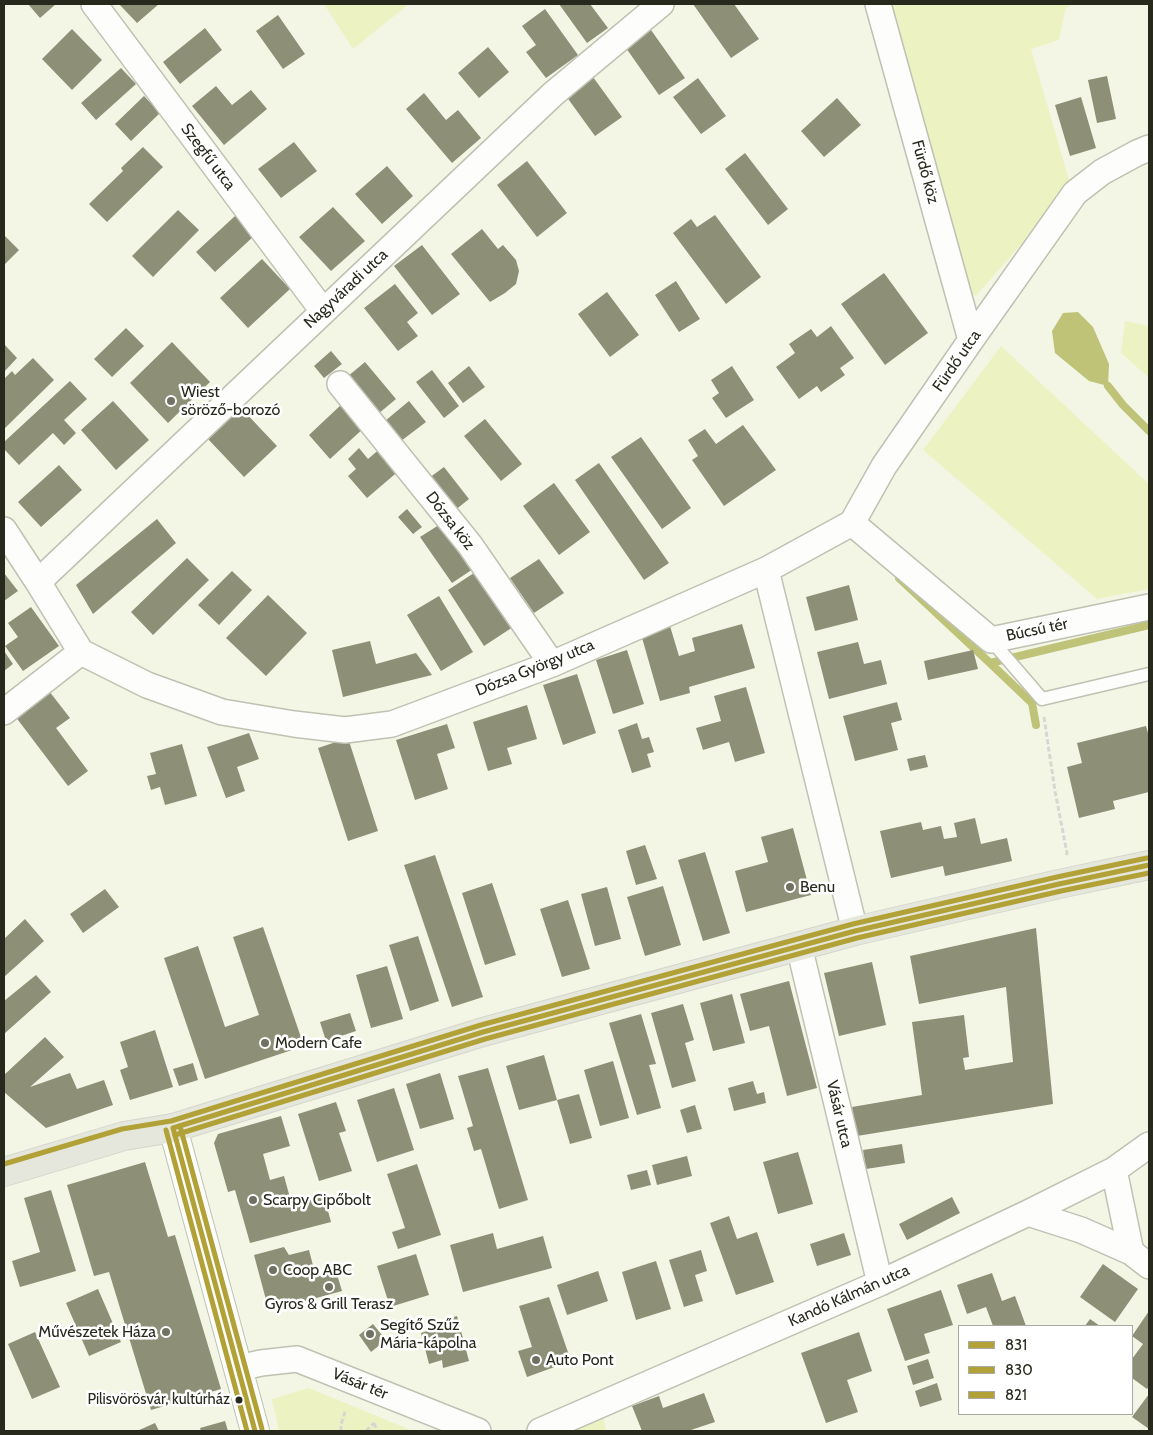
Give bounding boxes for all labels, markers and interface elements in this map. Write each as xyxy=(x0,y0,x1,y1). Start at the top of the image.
street label: Szegfű utca xyxy=(177,120,239,194)
street label: Fürdő köz xyxy=(907,138,943,206)
street label: Nagyváradi utca xyxy=(300,245,392,333)
street label: Fürdő utca xyxy=(929,326,985,396)
place label: Wiest söröző-borozó xyxy=(181,382,280,420)
marker: Wiest söröző-borozó xyxy=(165,395,177,407)
street label: Dózsa köz xyxy=(421,488,479,554)
street label: Búcsú tér xyxy=(1005,614,1069,646)
street label: Dózsa György utca xyxy=(473,635,597,701)
place label: Benu xyxy=(800,877,835,897)
marker: Benu xyxy=(784,881,796,893)
place label: Modern Cafe xyxy=(275,1033,362,1053)
marker: Modern Cafe xyxy=(259,1037,271,1049)
street label: Vásár utca xyxy=(822,1079,856,1149)
place label: Scarpy Cipőbolt xyxy=(263,1190,371,1210)
marker: Scarpy Cipőbolt xyxy=(247,1194,259,1206)
place label: Coop ABC xyxy=(283,1260,352,1280)
street label: Kandó Kálmán utca xyxy=(786,1261,912,1331)
marker: Coop ABC xyxy=(267,1264,279,1276)
marker: Gyros & Grill Terasz xyxy=(323,1281,335,1293)
place label: Gyros & Grill Terasz xyxy=(265,1294,393,1314)
place label: Segítő Szűz Mária-kápolna xyxy=(380,1315,476,1353)
place label: Művészetek Háza xyxy=(38,1322,156,1342)
legend xyxy=(958,1325,1133,1415)
marker: Művészetek Háza xyxy=(160,1326,172,1338)
marker: Segítő Szűz Mária-kápolna xyxy=(364,1328,376,1340)
text: 831 xyxy=(1005,1336,1027,1354)
place label: Auto Pont xyxy=(546,1350,614,1370)
marker: Auto Pont xyxy=(530,1354,542,1366)
text: 830 xyxy=(1005,1361,1033,1379)
street label: Vásár tér xyxy=(329,1364,391,1404)
text: 821 xyxy=(1005,1386,1027,1404)
place label: Pilisvörösvár, kultúrház xyxy=(87,1391,230,1409)
marker: Pilisvörösvár, kultúrház xyxy=(234,1395,244,1405)

